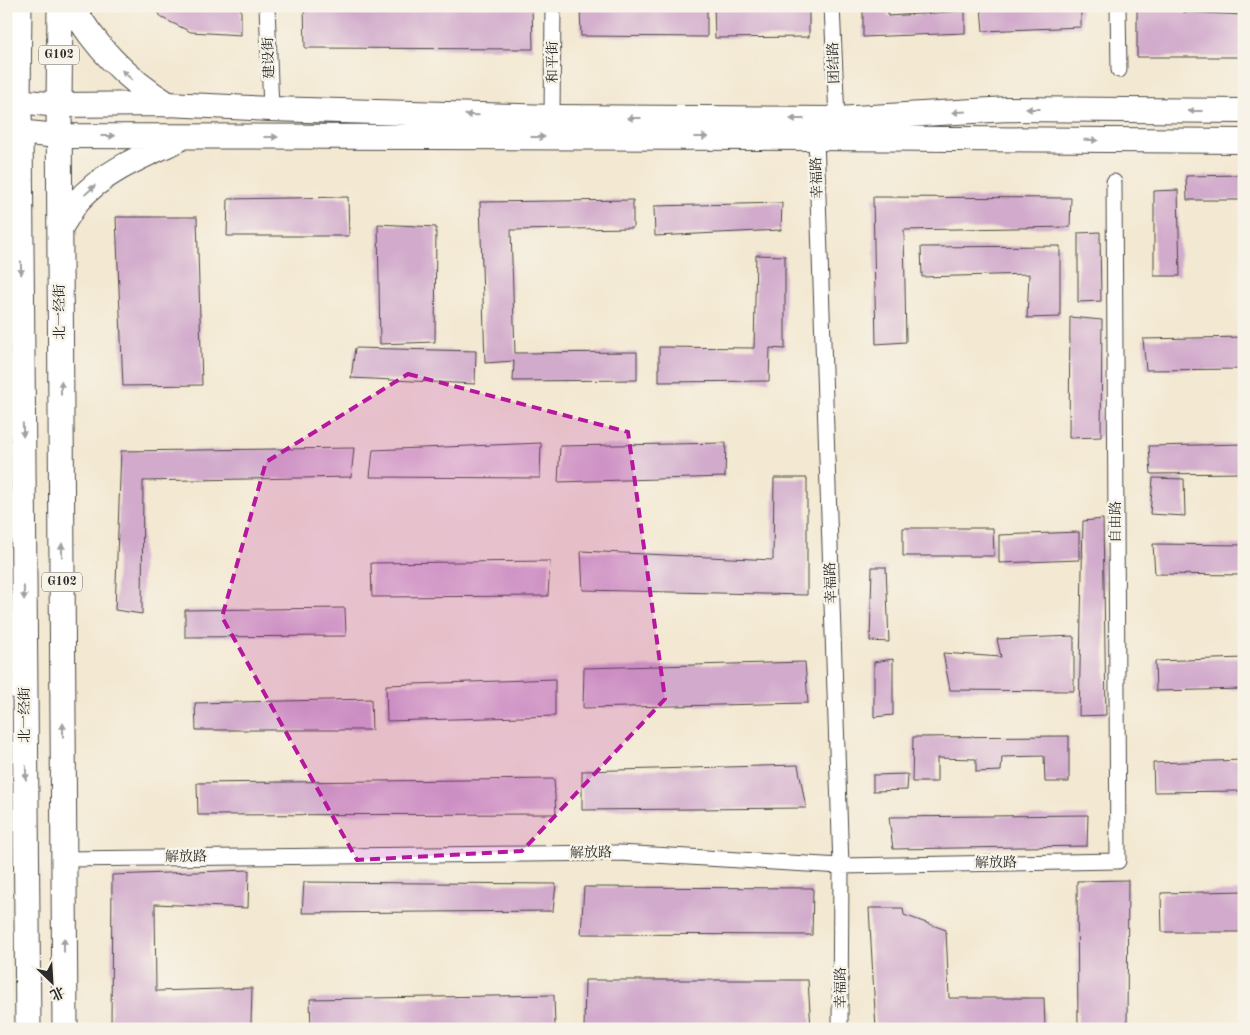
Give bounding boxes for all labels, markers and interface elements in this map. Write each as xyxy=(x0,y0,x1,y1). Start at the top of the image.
street label: 建设街 xyxy=(260,37,277,79)
street label: 和平街 xyxy=(545,41,560,83)
street label: 团结路 xyxy=(825,42,842,84)
road number: G102 xyxy=(39,46,79,64)
one-way arrow xyxy=(122,69,134,81)
one-way arrow xyxy=(1024,105,1040,113)
one-way arrow xyxy=(1187,106,1203,114)
one-way arrow xyxy=(951,108,967,116)
one-way arrow xyxy=(463,111,479,119)
one-way arrow xyxy=(626,114,642,122)
one-way arrow xyxy=(788,115,804,123)
one-way arrow xyxy=(100,132,116,140)
one-way arrow xyxy=(263,133,279,141)
one-way arrow xyxy=(530,133,546,141)
one-way arrow xyxy=(693,133,709,141)
one-way arrow xyxy=(1084,136,1100,144)
street label: 幸福路 xyxy=(808,157,825,199)
one-way arrow xyxy=(84,184,96,196)
one-way arrow xyxy=(17,260,25,276)
street label: 北一经街 xyxy=(52,284,67,340)
one-way arrow xyxy=(57,379,65,395)
one-way arrow xyxy=(19,422,27,438)
street label: 自由路 xyxy=(1108,501,1123,543)
one-way arrow xyxy=(58,542,66,558)
street label: 幸福路 xyxy=(822,562,839,604)
road number: G102 xyxy=(42,572,82,592)
one-way arrow xyxy=(20,585,28,601)
street label: 北一经街 xyxy=(17,687,32,743)
one-way arrow xyxy=(59,722,67,738)
one-way arrow xyxy=(22,765,30,781)
street label: 解放路 xyxy=(570,845,612,860)
street label: 解放路 xyxy=(165,849,207,864)
street label: 解放路 xyxy=(975,855,1017,870)
one-way arrow xyxy=(60,937,68,953)
north arrow xyxy=(28,958,78,1008)
street label: 幸福路 xyxy=(833,967,848,1009)
text: 北 xyxy=(48,984,67,1003)

